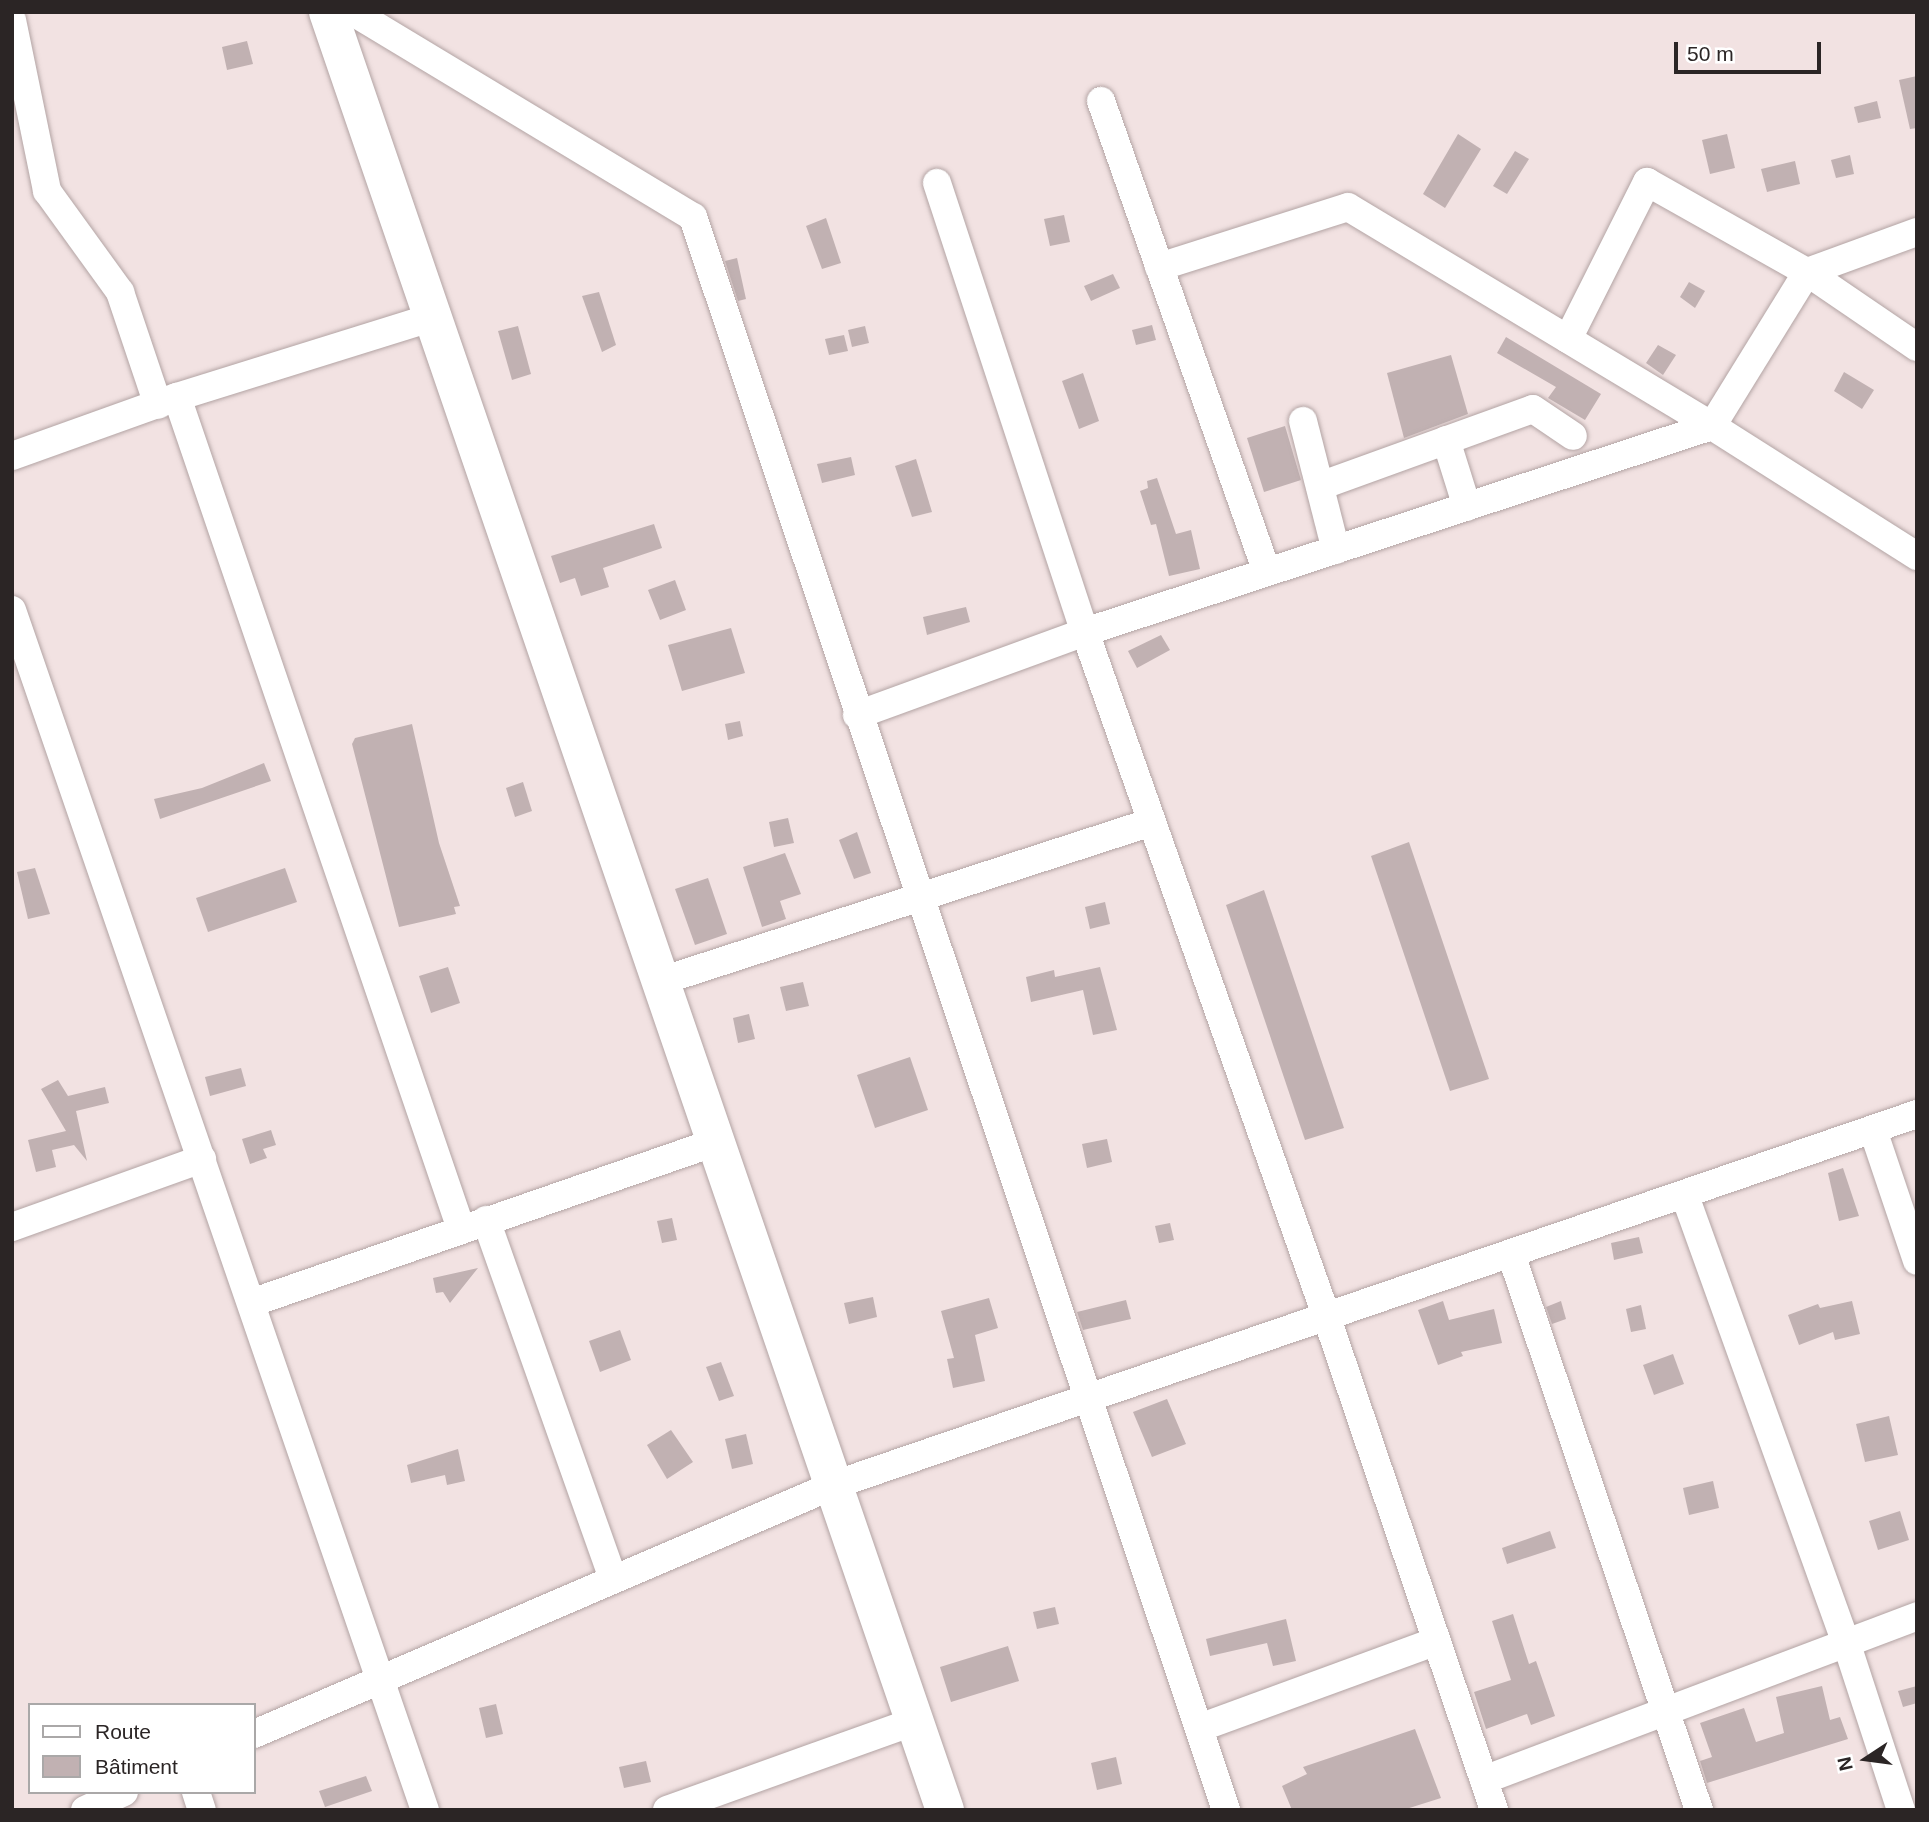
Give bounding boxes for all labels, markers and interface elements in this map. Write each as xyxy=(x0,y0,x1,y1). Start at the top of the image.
scale bar xyxy=(1677,28,1824,72)
text: 50 m xyxy=(1687,42,1734,65)
legend xyxy=(28,1703,256,1794)
text: Route xyxy=(95,1720,151,1743)
north arrow xyxy=(1831,1724,1901,1794)
text: Bâtiment xyxy=(95,1755,178,1778)
text: N xyxy=(1833,1755,1857,1773)

